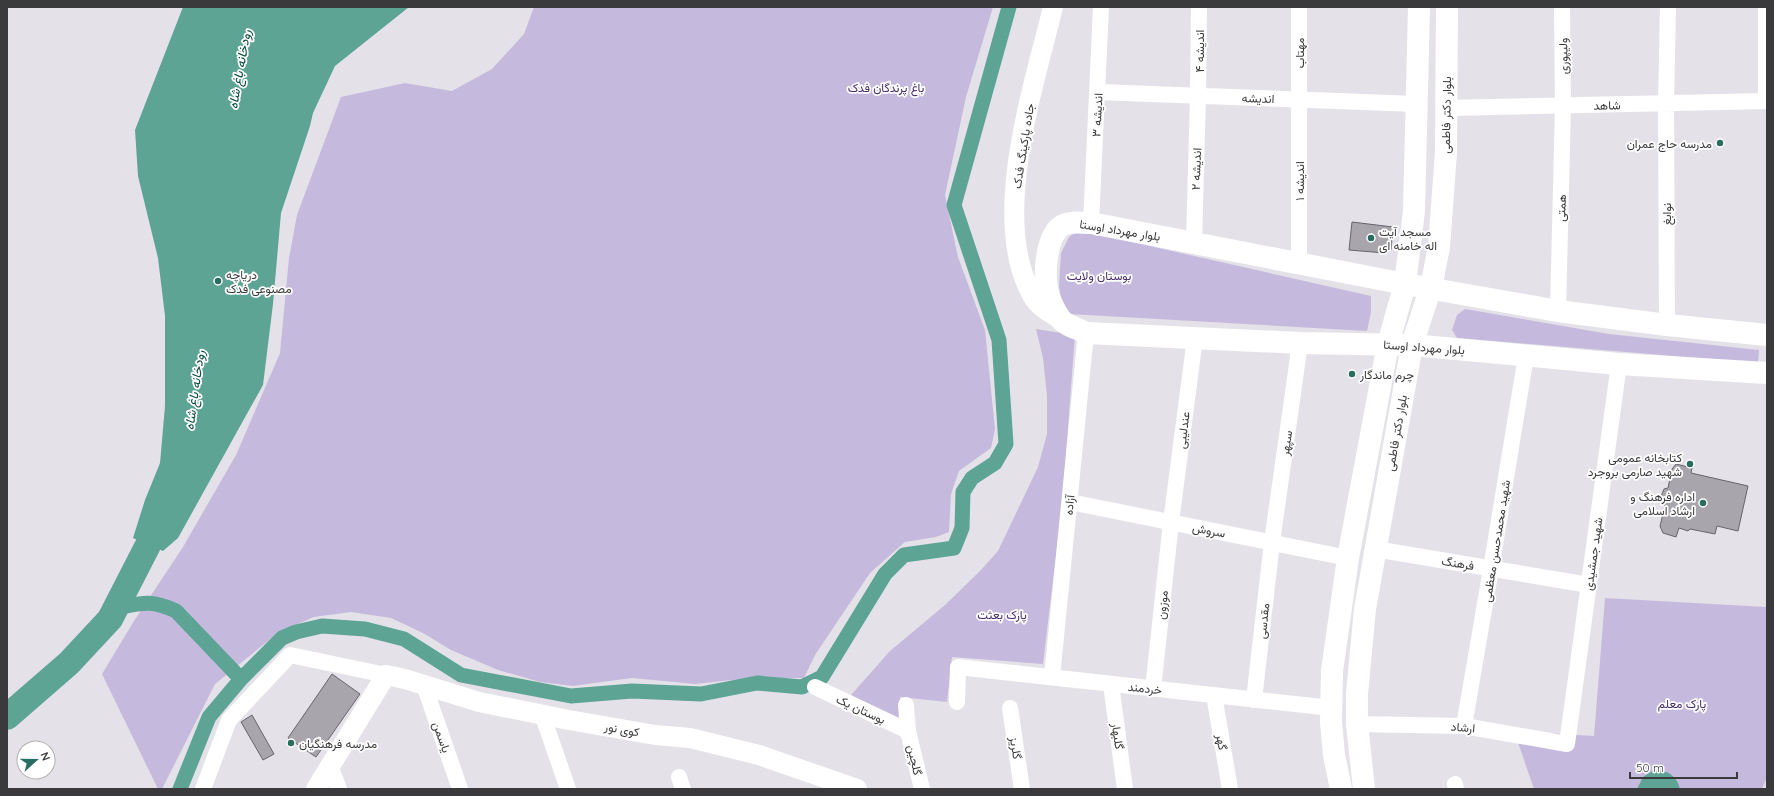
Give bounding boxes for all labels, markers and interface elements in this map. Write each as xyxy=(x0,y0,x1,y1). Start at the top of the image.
water label: رودخانه باغ شاه xyxy=(224,28,256,110)
street label: اندیشه ۴ xyxy=(1192,30,1207,72)
street label: مهتاب xyxy=(1292,38,1308,68)
street label: ولیپوری xyxy=(1555,38,1572,74)
street label: بلوار دکتر فاطمی xyxy=(1438,76,1455,154)
park label: باغ پرندگان فدک xyxy=(848,80,924,97)
street label: اندیشه xyxy=(1241,90,1275,106)
street label: اندیشه ۳ xyxy=(1088,93,1106,137)
street label: شاهد xyxy=(1593,97,1621,113)
street label: جاده پارکینگ فدک xyxy=(1009,102,1038,190)
place label: مدرسه حاج عمران xyxy=(1627,136,1712,153)
marker: مدرسه حاج عمران xyxy=(1715,138,1725,148)
street label: اندیشه ۲ xyxy=(1188,148,1204,190)
street label: اندیشه ۱ xyxy=(1292,161,1307,201)
street label: همتی xyxy=(1553,194,1570,222)
street label: نوابغ xyxy=(1659,203,1676,225)
street label: بلوار مهرداد اوستا xyxy=(1078,216,1162,245)
place label: مسجد آیت اله خامنه ای xyxy=(1379,224,1437,254)
marker: مسجد آیت اله خامنه ای xyxy=(1366,233,1376,243)
place label: دریاچه مصنوعی فدک xyxy=(226,267,292,297)
park label: بوستان ولایت xyxy=(1067,268,1131,284)
marker: دریاچه مصنوعی فدک xyxy=(213,276,223,286)
street label: بلوار مهرداد اوستا xyxy=(1383,337,1465,358)
water label: رودخانه باغ شاه xyxy=(180,349,210,431)
place label: چرم ماندگار xyxy=(1359,367,1414,383)
marker: چرم ماندگار xyxy=(1347,369,1357,379)
street label: بلوار دکتر فاطمی xyxy=(1382,394,1411,473)
street label: عندلیبی xyxy=(1173,410,1194,450)
street label: سپهر xyxy=(1277,430,1296,458)
place label: کتابخانه عمومی شهید صارمی بروجرد xyxy=(1588,450,1682,480)
marker: کتابخانه عمومی شهید صارمی بروجرد xyxy=(1685,459,1695,469)
street label: شهید محمدحسن معظمی xyxy=(1479,479,1514,603)
place label: اداره فرهنگ و ارشاد اسلامی xyxy=(1630,489,1695,519)
street label: آزاده xyxy=(1060,493,1079,516)
marker: اداره فرهنگ و ارشاد اسلامی xyxy=(1698,498,1708,508)
street label: شهید جمشیدی xyxy=(1580,516,1607,592)
street label: سروش xyxy=(1191,519,1227,542)
street label: فرهنگ xyxy=(1440,553,1475,574)
street label: موزون xyxy=(1153,590,1172,620)
street label: مقدسی xyxy=(1254,602,1273,640)
park label: پارک بعثت xyxy=(977,607,1027,623)
street label: خردمند xyxy=(1127,679,1163,698)
street label: بوستان یک xyxy=(834,691,888,728)
park label: پارک معلم xyxy=(1658,696,1706,712)
street label: کوی نور xyxy=(602,718,641,740)
street label: ارشاد xyxy=(1450,718,1476,737)
street label: یاسمن xyxy=(429,719,454,755)
street label: گلبهار xyxy=(1108,721,1127,750)
street label: گهر xyxy=(1212,732,1231,751)
street label: گلریز xyxy=(1006,735,1025,760)
place label: مدرسه فرهنگیان xyxy=(299,736,377,752)
marker: مدرسه فرهنگیان xyxy=(286,738,296,748)
north arrow xyxy=(16,740,56,780)
street label: گلچین xyxy=(903,743,926,777)
text: N xyxy=(37,750,53,763)
scale bar xyxy=(1630,754,1737,780)
text: 50 m xyxy=(1636,760,1664,775)

